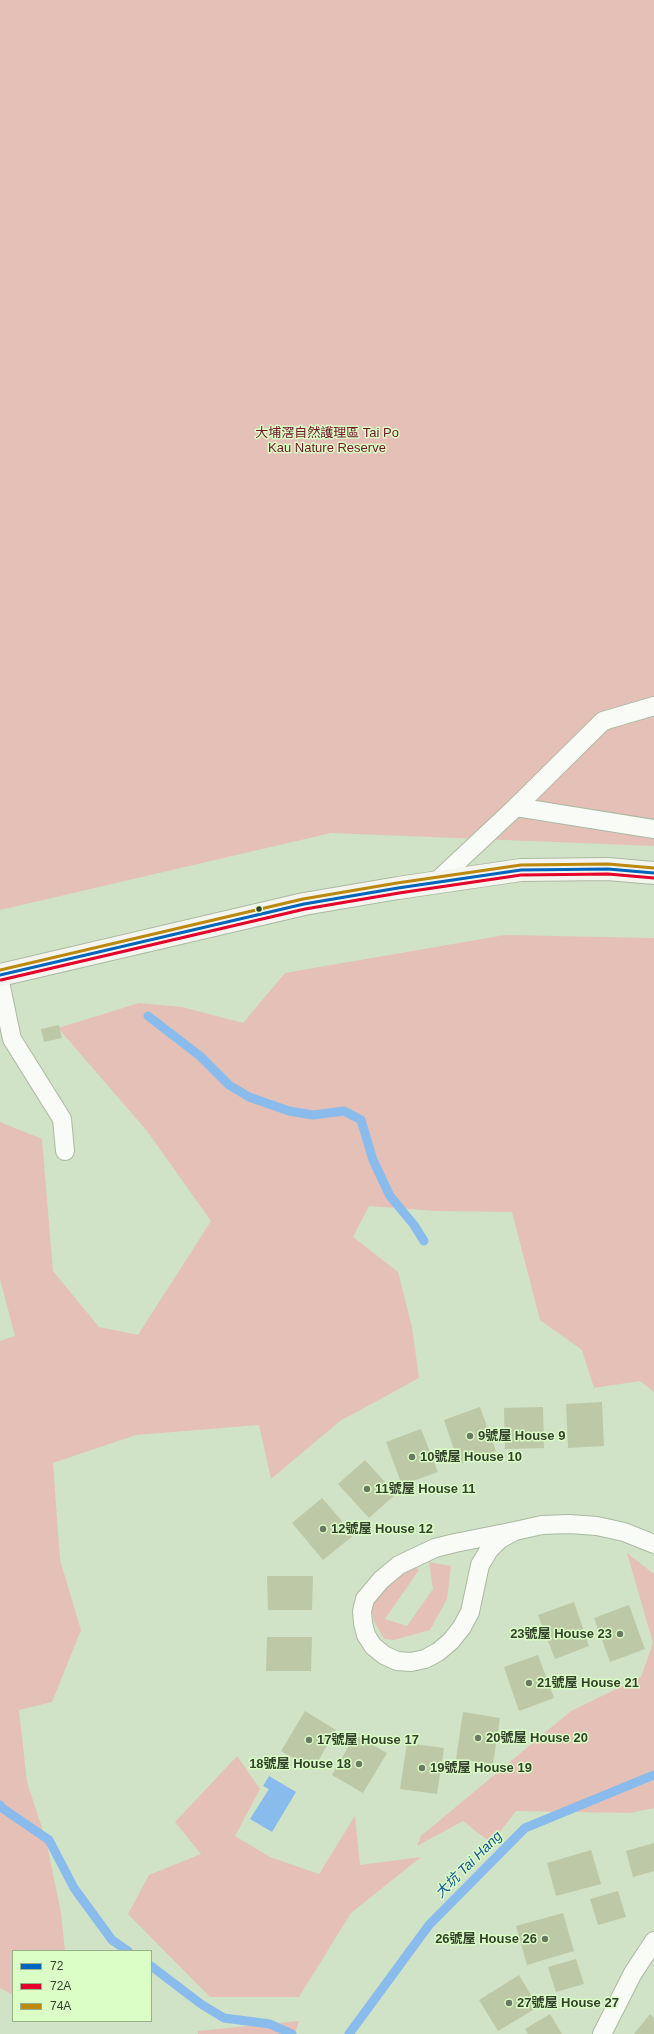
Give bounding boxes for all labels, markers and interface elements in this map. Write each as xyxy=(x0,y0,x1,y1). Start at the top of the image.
park label: 大埔滘自然護理區 Tai Po Kau Nature Reserve xyxy=(255,425,399,456)
unlabelled marker xyxy=(254,904,264,914)
place label: 9號屋 House 9 xyxy=(478,1428,565,1444)
marker: 9號屋 House 9 xyxy=(465,1431,475,1441)
place label: 10號屋 House 10 xyxy=(420,1449,522,1465)
marker: 10號屋 House 10 xyxy=(407,1452,417,1462)
place label: 11號屋 House 11 xyxy=(375,1481,475,1497)
marker: 11號屋 House 11 xyxy=(362,1484,372,1494)
place label: 12號屋 House 12 xyxy=(331,1521,433,1537)
marker: 12號屋 House 12 xyxy=(318,1524,328,1534)
place label: 23號屋 House 23 xyxy=(510,1626,612,1642)
marker: 23號屋 House 23 xyxy=(615,1629,625,1639)
place label: 21號屋 House 21 xyxy=(537,1675,639,1691)
marker: 21號屋 House 21 xyxy=(524,1678,534,1688)
place label: 20號屋 House 20 xyxy=(486,1730,588,1746)
place label: 17號屋 House 17 xyxy=(317,1732,419,1748)
marker: 20號屋 House 20 xyxy=(473,1733,483,1743)
marker: 17號屋 House 17 xyxy=(304,1735,314,1745)
place label: 18號屋 House 18 xyxy=(249,1756,351,1772)
marker: 18號屋 House 18 xyxy=(354,1759,364,1769)
place label: 19號屋 House 19 xyxy=(430,1760,532,1776)
marker: 19號屋 House 19 xyxy=(417,1763,427,1773)
water label: 大坑 Tai Hang xyxy=(432,1828,506,1902)
place label: 26號屋 House 26 xyxy=(435,1931,537,1947)
marker: 26號屋 House 26 xyxy=(540,1934,550,1944)
legend xyxy=(12,1950,152,2022)
text: 72 xyxy=(50,1959,63,1973)
text: 72A xyxy=(50,1979,71,1993)
place label: 27號屋 House 27 xyxy=(517,1995,619,2011)
marker: 27號屋 House 27 xyxy=(504,1998,514,2008)
text: 74A xyxy=(50,1999,71,2013)

